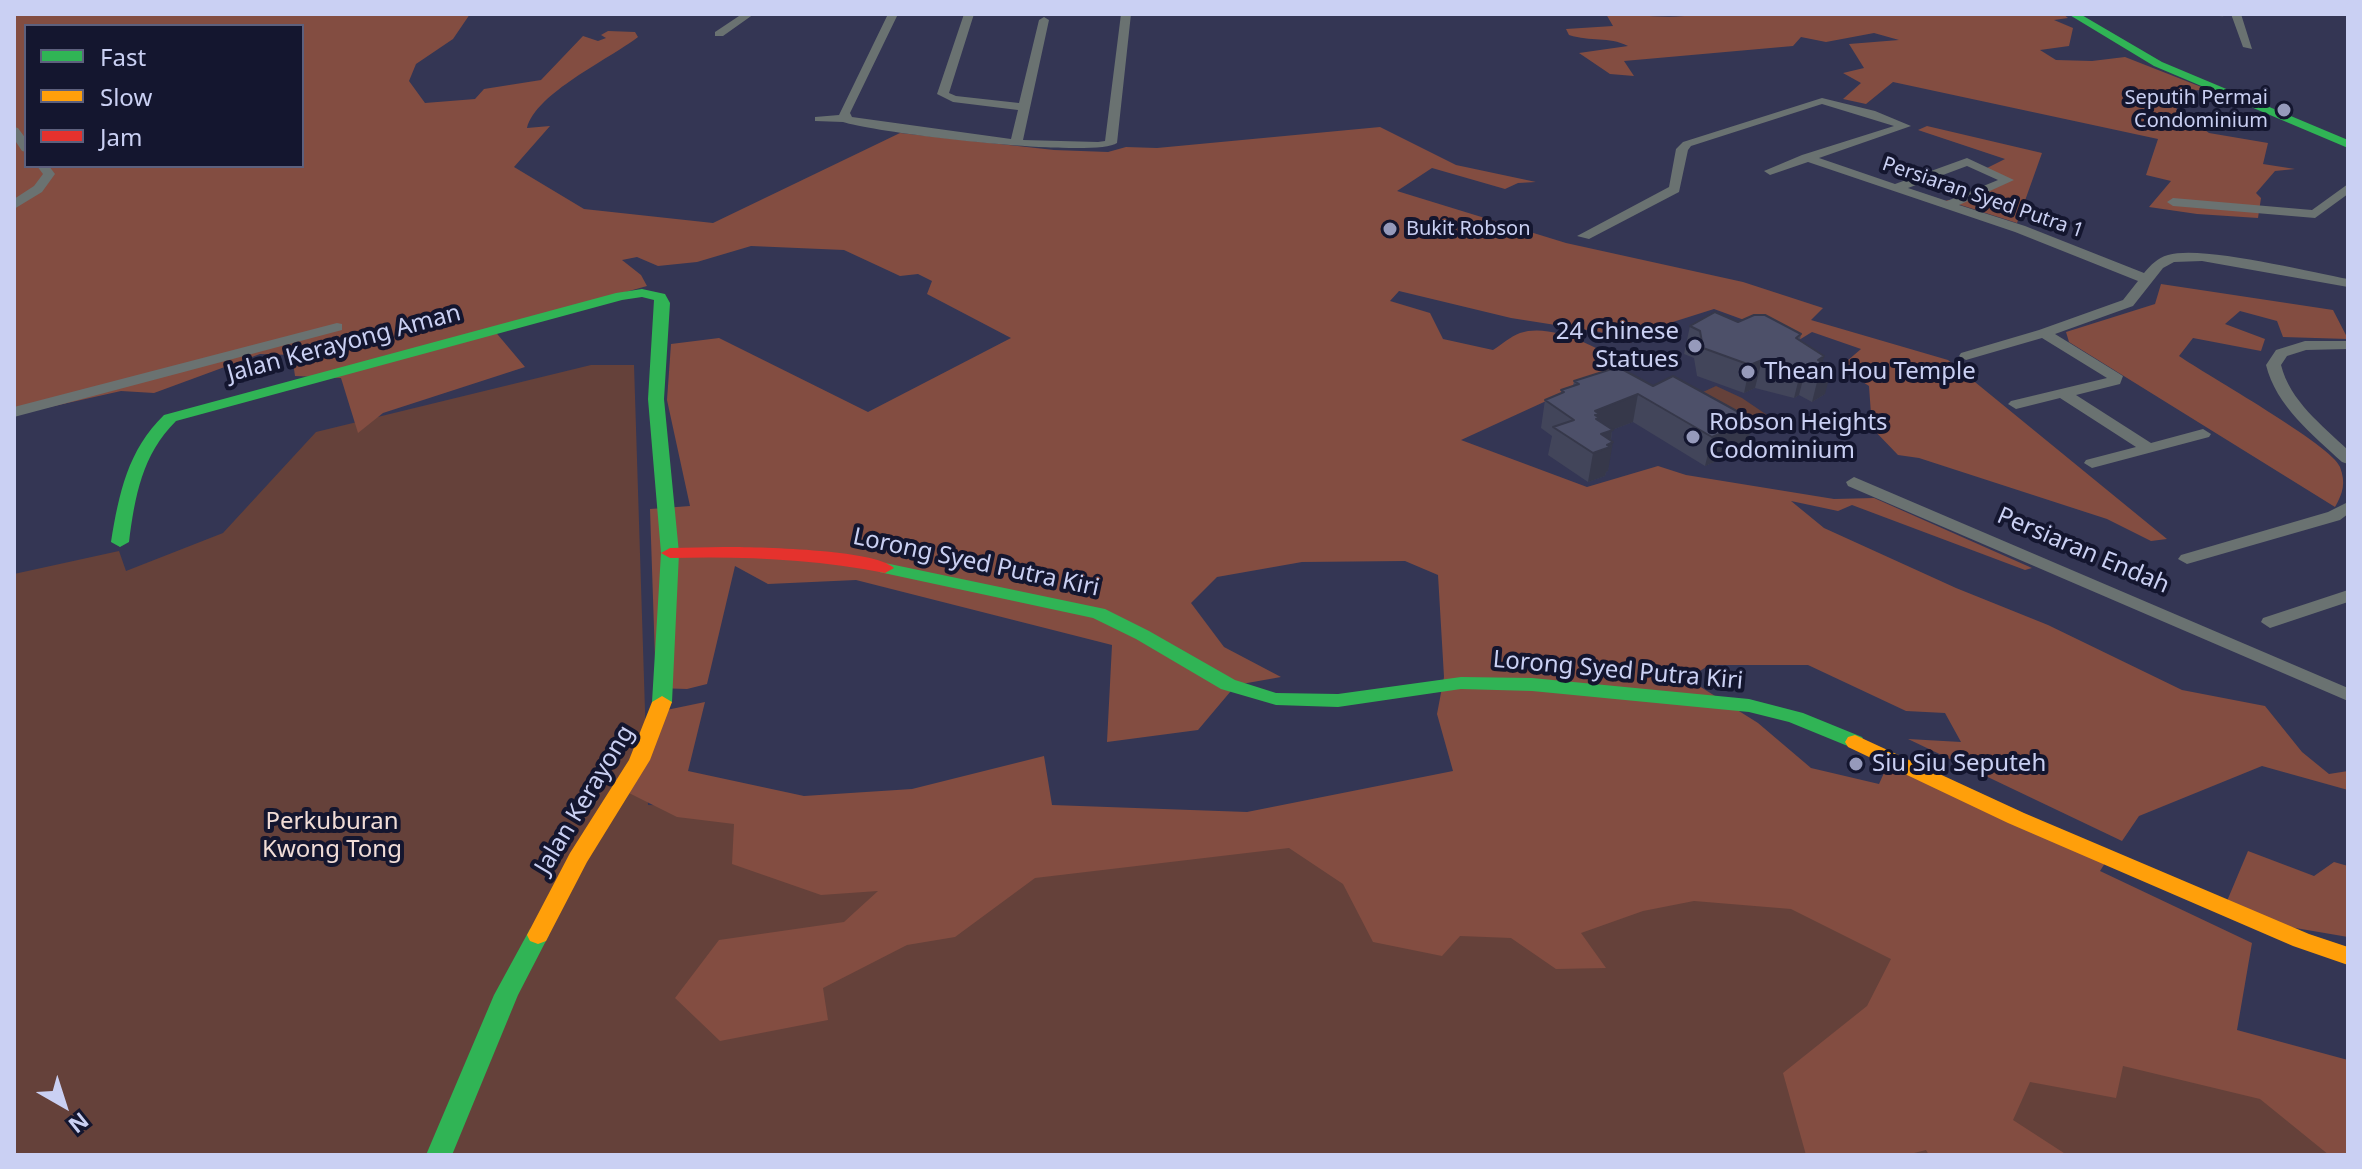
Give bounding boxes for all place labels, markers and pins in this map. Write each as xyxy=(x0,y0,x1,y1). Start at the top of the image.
place label: Seputih Permai Condominium xyxy=(2124,86,2268,133)
marker: Seputih Permai Condominium xyxy=(2275,101,2293,119)
place label: Bukit Robson xyxy=(1406,217,1530,241)
marker: Bukit Robson xyxy=(1381,220,1399,238)
place label: 24 Chinese Statues xyxy=(1556,318,1679,374)
marker: 24 Chinese Statues xyxy=(1686,337,1704,355)
place label: Thean Hou Temple xyxy=(1764,358,1976,386)
marker: Thean Hou Temple xyxy=(1739,363,1757,381)
place label: Robson Heights Codominium xyxy=(1709,409,1888,465)
marker: Robson Heights Codominium xyxy=(1684,428,1702,446)
place label: Siu Siu Seputeh xyxy=(1872,750,2046,778)
marker: Siu Siu Seputeh xyxy=(1847,755,1865,773)

